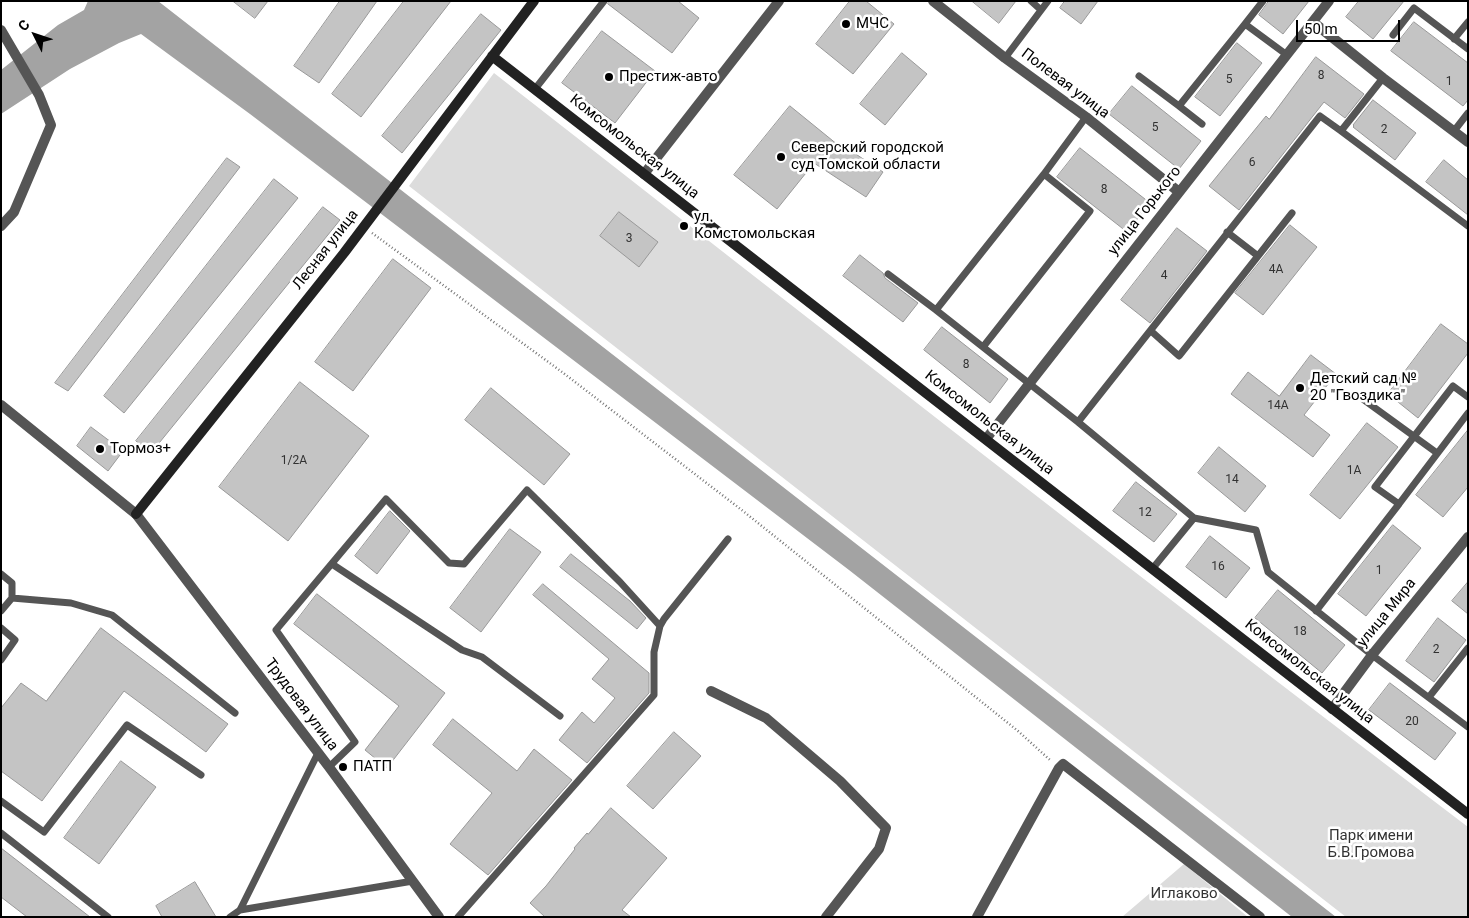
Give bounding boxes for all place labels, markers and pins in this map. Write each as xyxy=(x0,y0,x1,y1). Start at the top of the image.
place label: МЧС xyxy=(856,15,889,33)
marker: МЧС xyxy=(840,18,852,30)
place label: Престиж-авто xyxy=(619,68,718,86)
marker: Престиж-авто xyxy=(603,71,615,83)
place label: Северский городской суд Томской области xyxy=(791,139,944,174)
marker: Северский городской суд Томской области xyxy=(775,151,787,163)
place label: ул. Комстомольская xyxy=(694,208,815,243)
marker: ул. Комстомольская xyxy=(678,220,690,232)
place label: Детский сад № 20 "Гвоздика" xyxy=(1310,370,1417,405)
marker: Детский сад № 20 "Гвоздика" xyxy=(1294,382,1306,394)
place label: Тормоз+ xyxy=(110,440,171,458)
marker: Тормоз+ xyxy=(94,443,106,455)
place label: ПАТП xyxy=(353,758,392,776)
marker: ПАТП xyxy=(337,761,349,773)

